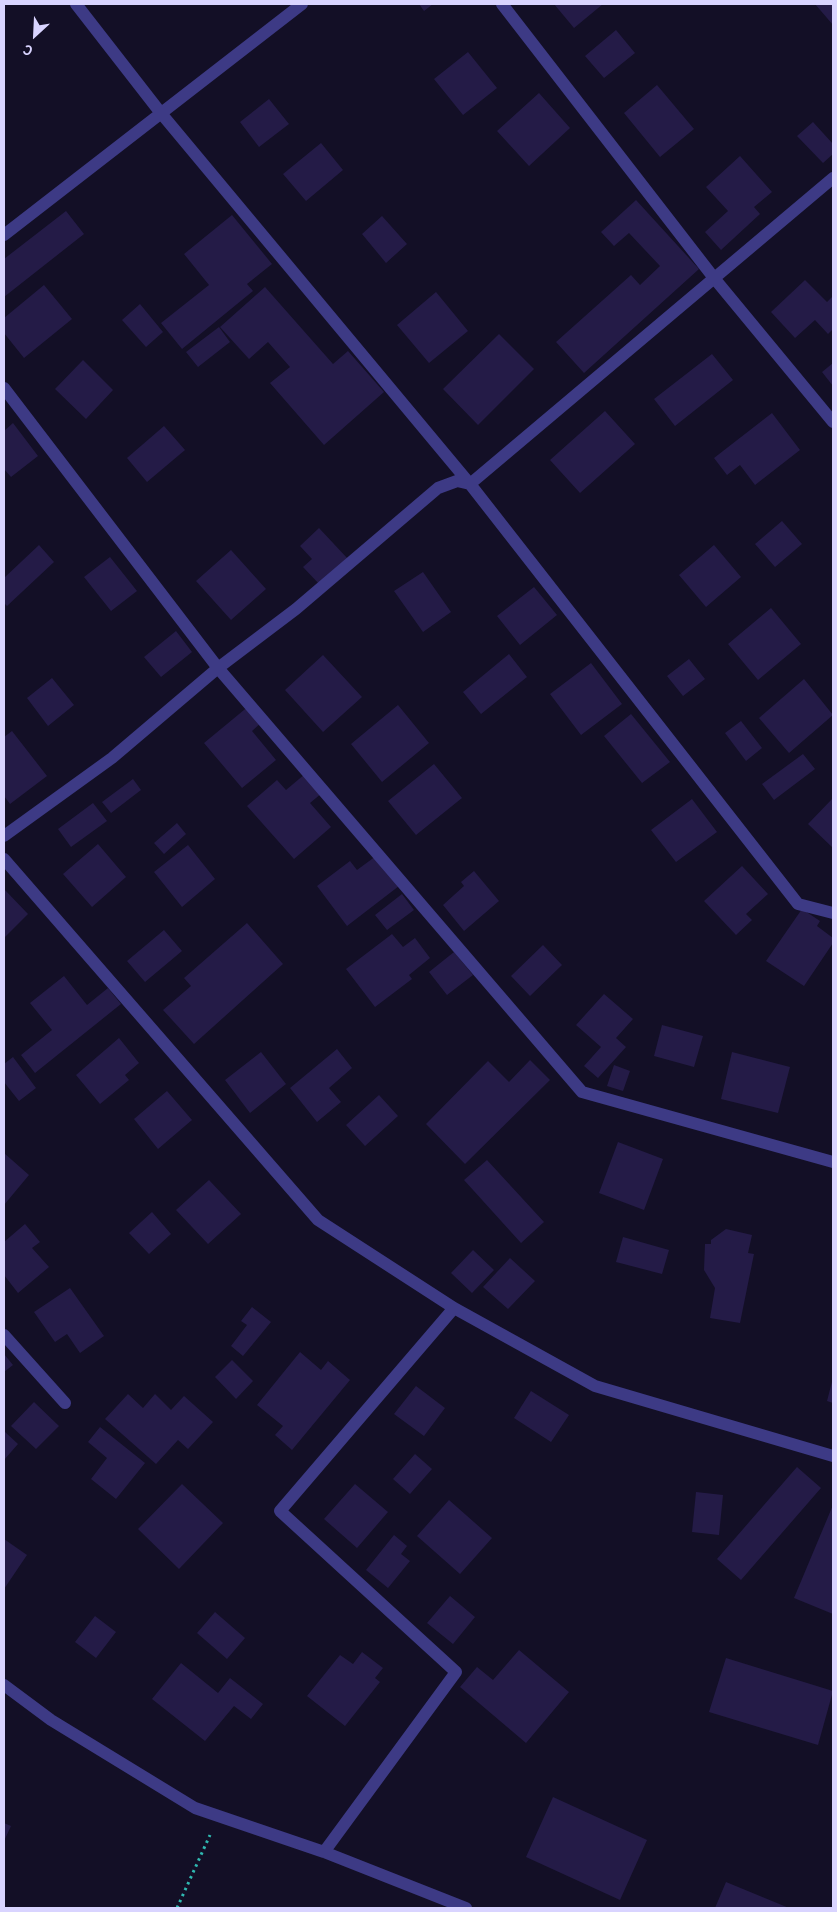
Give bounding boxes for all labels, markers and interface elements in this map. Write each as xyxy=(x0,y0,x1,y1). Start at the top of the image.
north arrow xyxy=(10,10,60,60)
text: С xyxy=(21,39,36,59)

